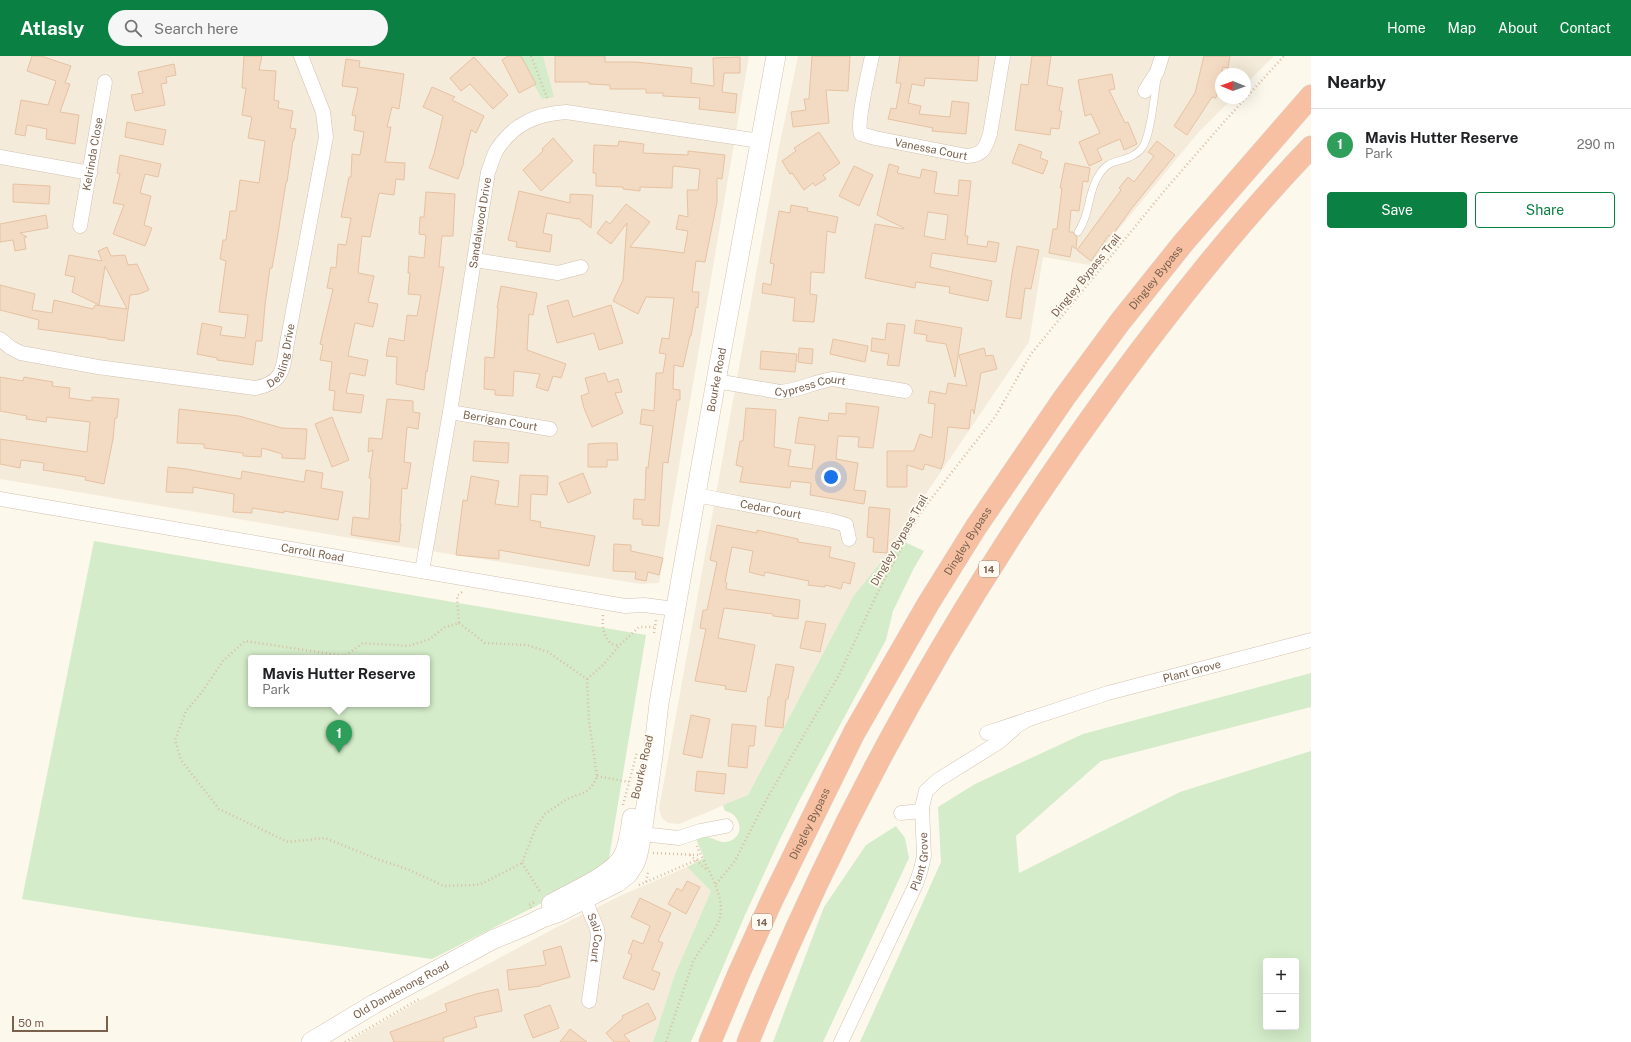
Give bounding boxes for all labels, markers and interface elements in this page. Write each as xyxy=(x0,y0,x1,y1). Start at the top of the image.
search box xyxy=(108,10,388,46)
text: Atlasly xyxy=(20,17,84,39)
icon: search xyxy=(122,17,144,39)
text: Search here xyxy=(154,20,238,37)
text: Home xyxy=(1387,20,1426,36)
text: Map xyxy=(1448,20,1476,36)
text: About xyxy=(1498,20,1538,36)
text: Contact xyxy=(1560,20,1611,36)
north arrow xyxy=(1215,68,1251,104)
text: Nearby xyxy=(1327,72,1386,92)
street label: Kelrinda Close xyxy=(80,117,105,192)
text: Mavis Hutter Reserve xyxy=(1365,129,1518,146)
street label: Vanessa Court xyxy=(894,136,969,162)
text: 1 xyxy=(1337,137,1343,152)
text: 290 m xyxy=(1577,137,1615,152)
text: Park xyxy=(1365,146,1393,161)
street label: Sandalwood Drive xyxy=(467,176,493,269)
button: Save xyxy=(1327,192,1467,228)
button: Share xyxy=(1475,192,1615,228)
street label: Dingley Bypass Trail xyxy=(1049,231,1123,319)
street label: Dingley Bypass xyxy=(1126,243,1185,312)
street label: Dealing Drive xyxy=(265,323,297,390)
street label: Bourke Road xyxy=(705,346,728,413)
street label: Cypress Court xyxy=(774,373,847,398)
street label: Berrigan Court xyxy=(462,408,538,433)
your location xyxy=(821,467,841,487)
street label: Dingley Bypass Trail xyxy=(868,492,930,588)
street label: Cedar Court xyxy=(739,497,802,521)
street label: Dingley Bypass xyxy=(941,505,994,577)
street label: Carroll Road xyxy=(280,541,345,564)
road number: 14 xyxy=(979,561,999,577)
popup xyxy=(248,655,430,707)
street label: Plant Grove xyxy=(1161,658,1222,684)
text: Mavis Hutter Reserve xyxy=(262,665,416,682)
text: Park xyxy=(262,682,290,697)
pin: 1 xyxy=(326,720,352,753)
street label: Bourke Road xyxy=(629,734,655,800)
street label: Dingley Bypass xyxy=(787,785,832,861)
street label: Plant Grove xyxy=(908,832,930,893)
street label: Sali Court xyxy=(585,911,604,964)
road number: 14 xyxy=(752,914,772,930)
map controls xyxy=(1263,958,1299,1030)
button: + xyxy=(1263,958,1299,994)
street label: Old Dandenong Road xyxy=(351,959,451,1021)
button: − xyxy=(1263,994,1299,1030)
scale bar xyxy=(12,1014,108,1033)
text: 50 m xyxy=(18,1017,44,1029)

